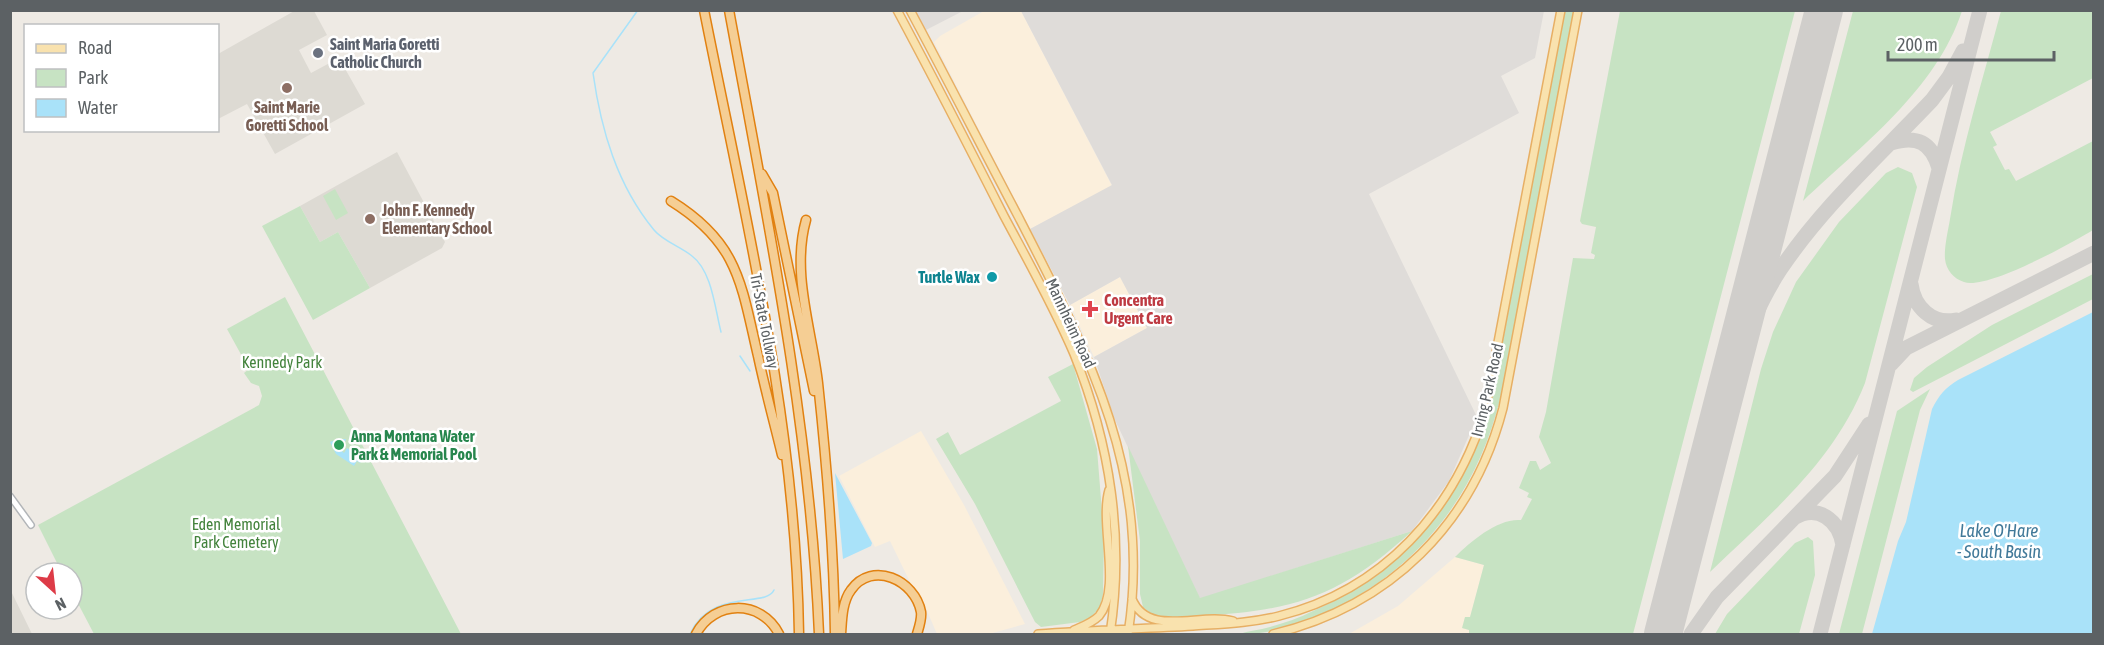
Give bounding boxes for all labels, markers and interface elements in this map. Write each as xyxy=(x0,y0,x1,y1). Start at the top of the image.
legend xyxy=(24,24,219,132)
scale bar xyxy=(1888,24,2054,62)
text: 200 m xyxy=(1897,34,1938,55)
place label: Saint Maria Goretti Catholic Church xyxy=(330,35,440,71)
text: Road xyxy=(78,37,112,58)
marker: Saint Maria Goretti Catholic Church xyxy=(311,46,325,60)
text: Park xyxy=(78,67,108,88)
marker: Saint Marie Goretti School xyxy=(280,81,294,95)
text: Water xyxy=(78,97,118,118)
place label: Saint Marie Goretti School xyxy=(246,98,329,134)
place label: John F. Kennedy Elementary School xyxy=(381,201,493,237)
marker: John F. Kennedy Elementary School xyxy=(363,212,377,226)
place label: Turtle Wax xyxy=(918,268,981,286)
marker: Turtle Wax xyxy=(985,270,999,284)
street label: Tri-State Tollway xyxy=(746,272,783,371)
street label: Mannheim Road xyxy=(1042,275,1100,371)
place label: Concentra Urgent Care xyxy=(1104,291,1173,327)
marker: Concentra Urgent Care xyxy=(1081,300,1099,318)
street label: Irving Park Road xyxy=(1468,342,1507,439)
park label: Kennedy Park xyxy=(242,353,322,372)
place label: Anna Montana Water Park & Memorial Pool xyxy=(350,427,477,463)
marker: Anna Montana Water Park & Memorial Pool xyxy=(332,438,346,452)
park label: Eden Memorial Park Cemetery xyxy=(192,515,281,552)
water label: Lake O'Hare - South Basin xyxy=(1957,520,2041,562)
north arrow xyxy=(24,561,84,621)
text: N xyxy=(53,594,69,615)

